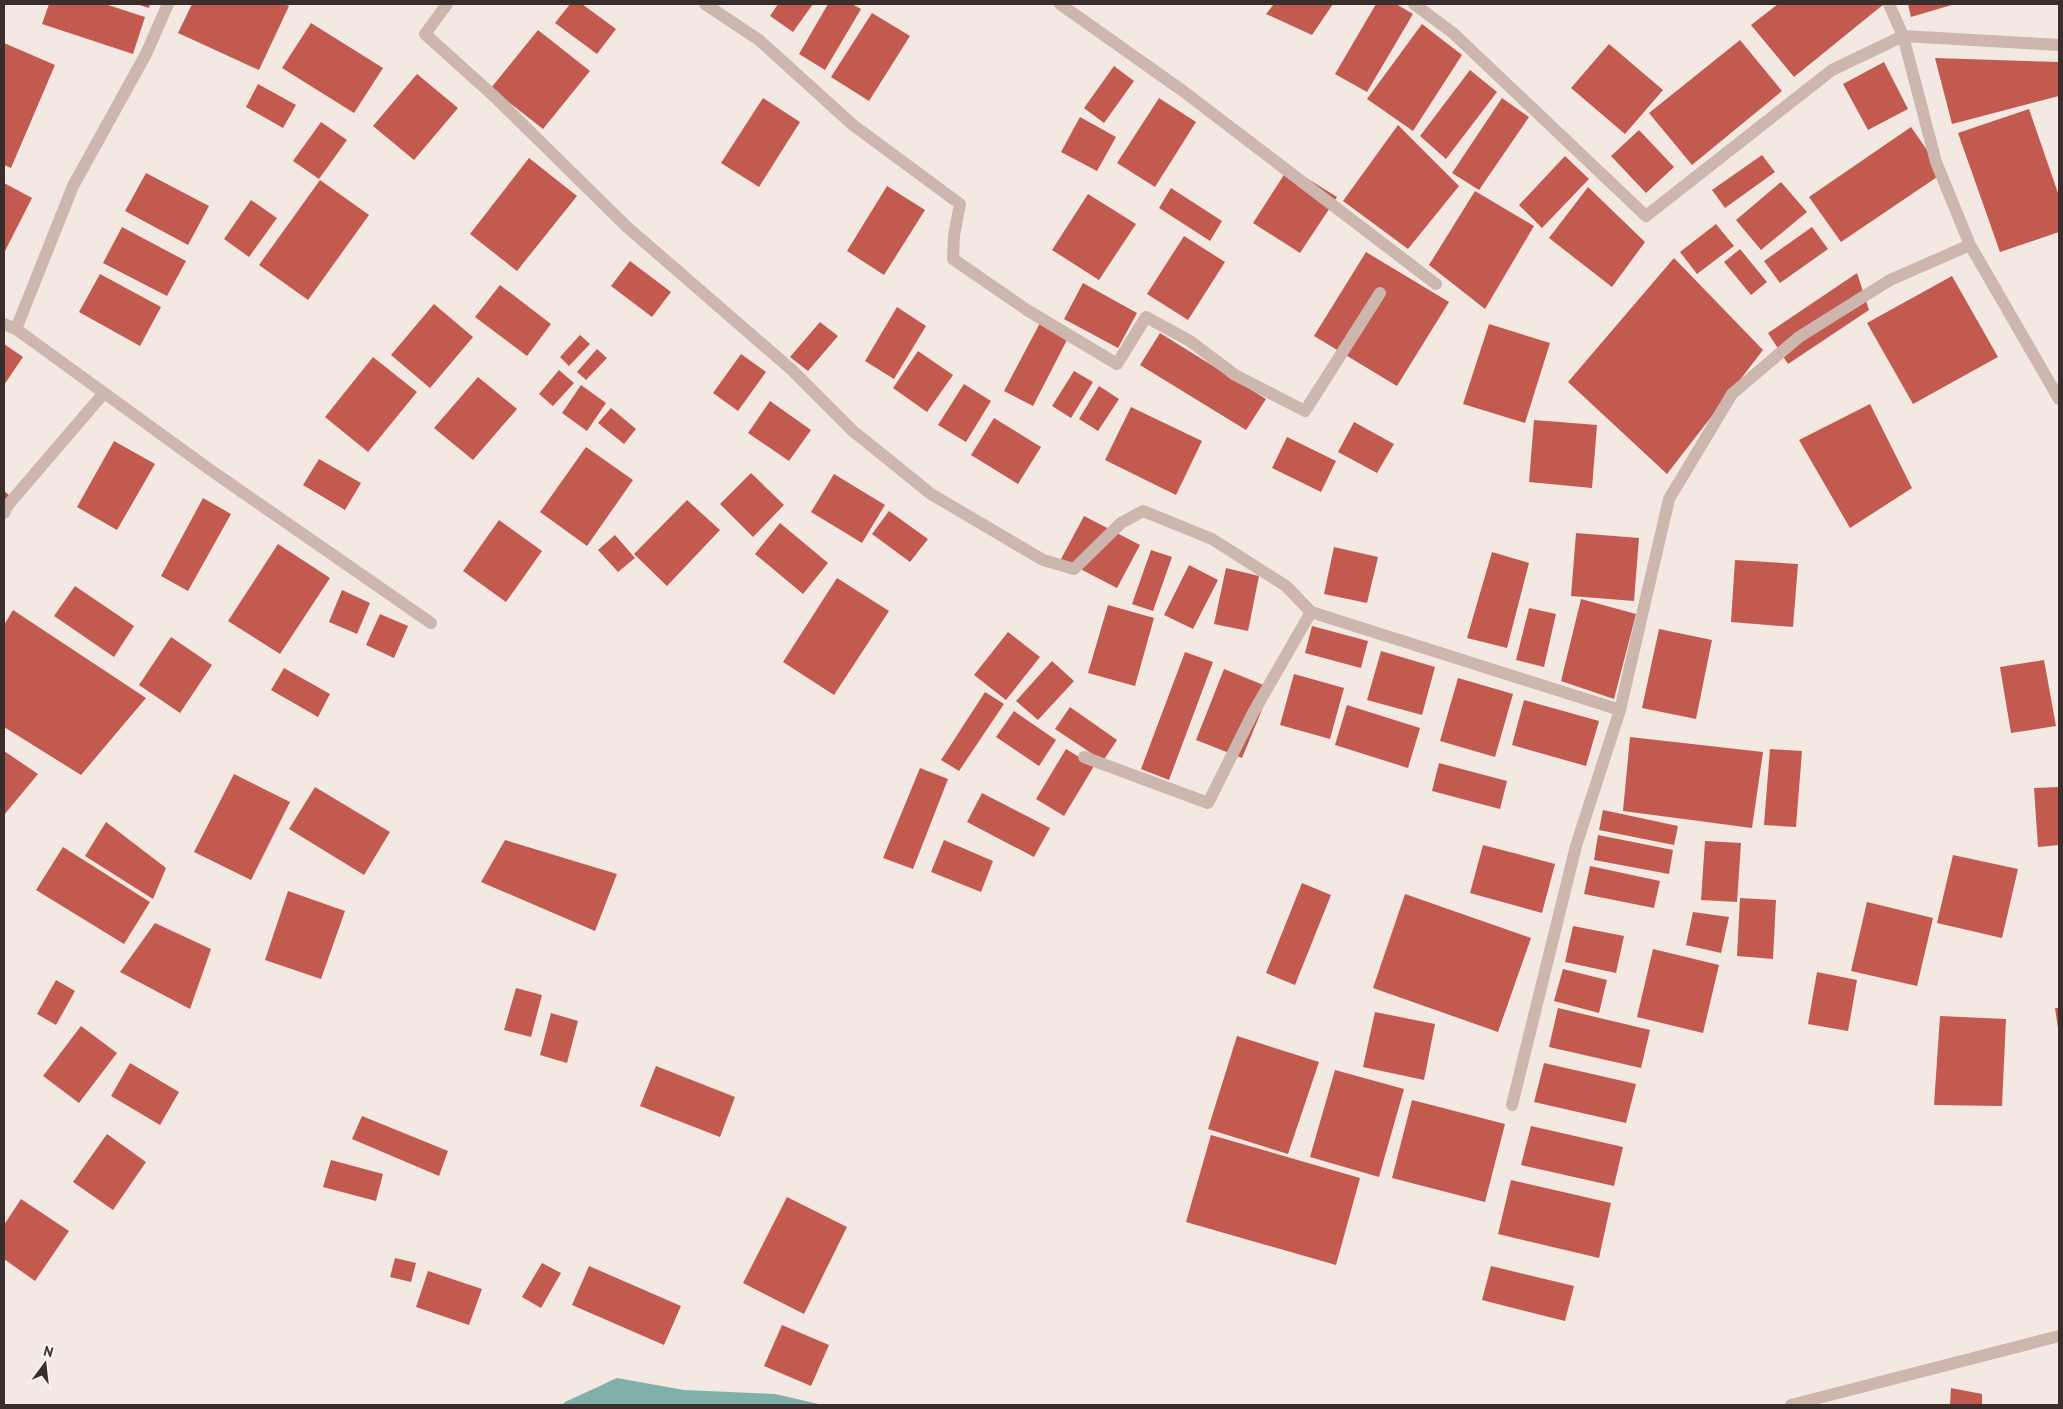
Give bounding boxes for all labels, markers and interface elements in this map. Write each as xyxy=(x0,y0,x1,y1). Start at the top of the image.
north arrow xyxy=(20,1339,70,1389)
text: N xyxy=(42,1342,55,1361)

